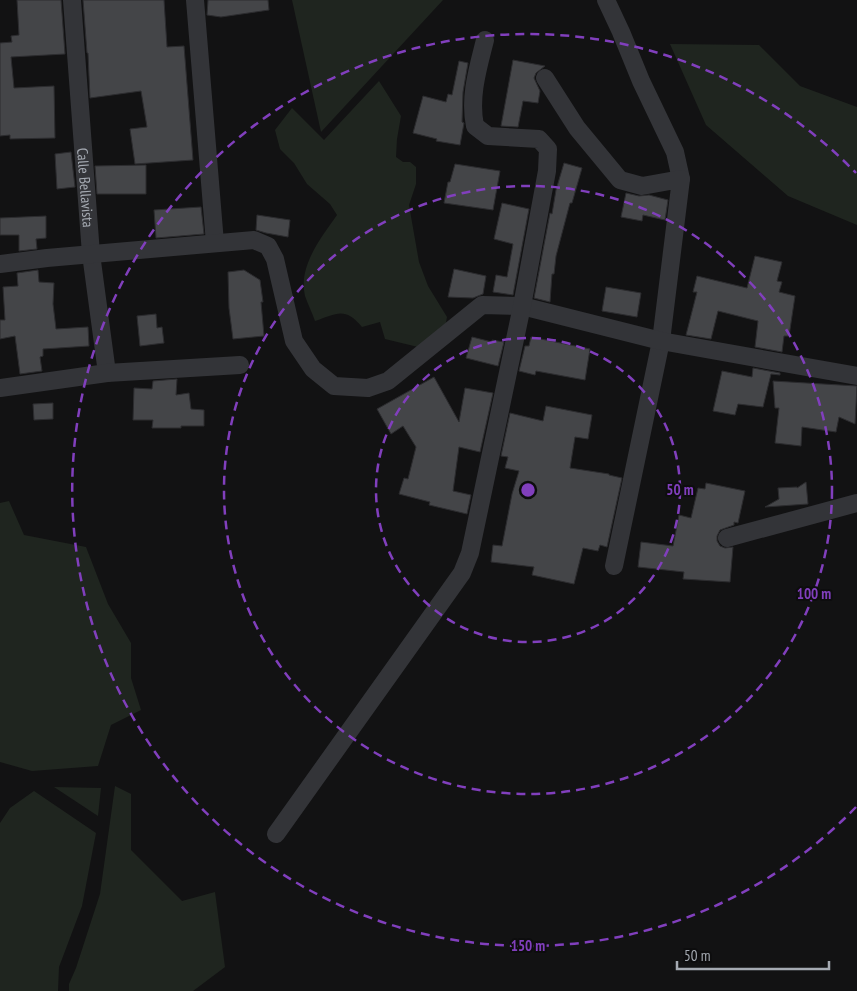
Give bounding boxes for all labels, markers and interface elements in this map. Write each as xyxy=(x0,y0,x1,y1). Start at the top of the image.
street label: Calle Bellavista xyxy=(74,147,98,228)
text: 50 m xyxy=(666,480,694,499)
centre of rings xyxy=(519,481,537,499)
text: 100 m xyxy=(797,584,831,603)
text: 150 m xyxy=(511,936,545,955)
scale bar xyxy=(677,938,830,970)
text: 50 m xyxy=(684,946,710,965)

